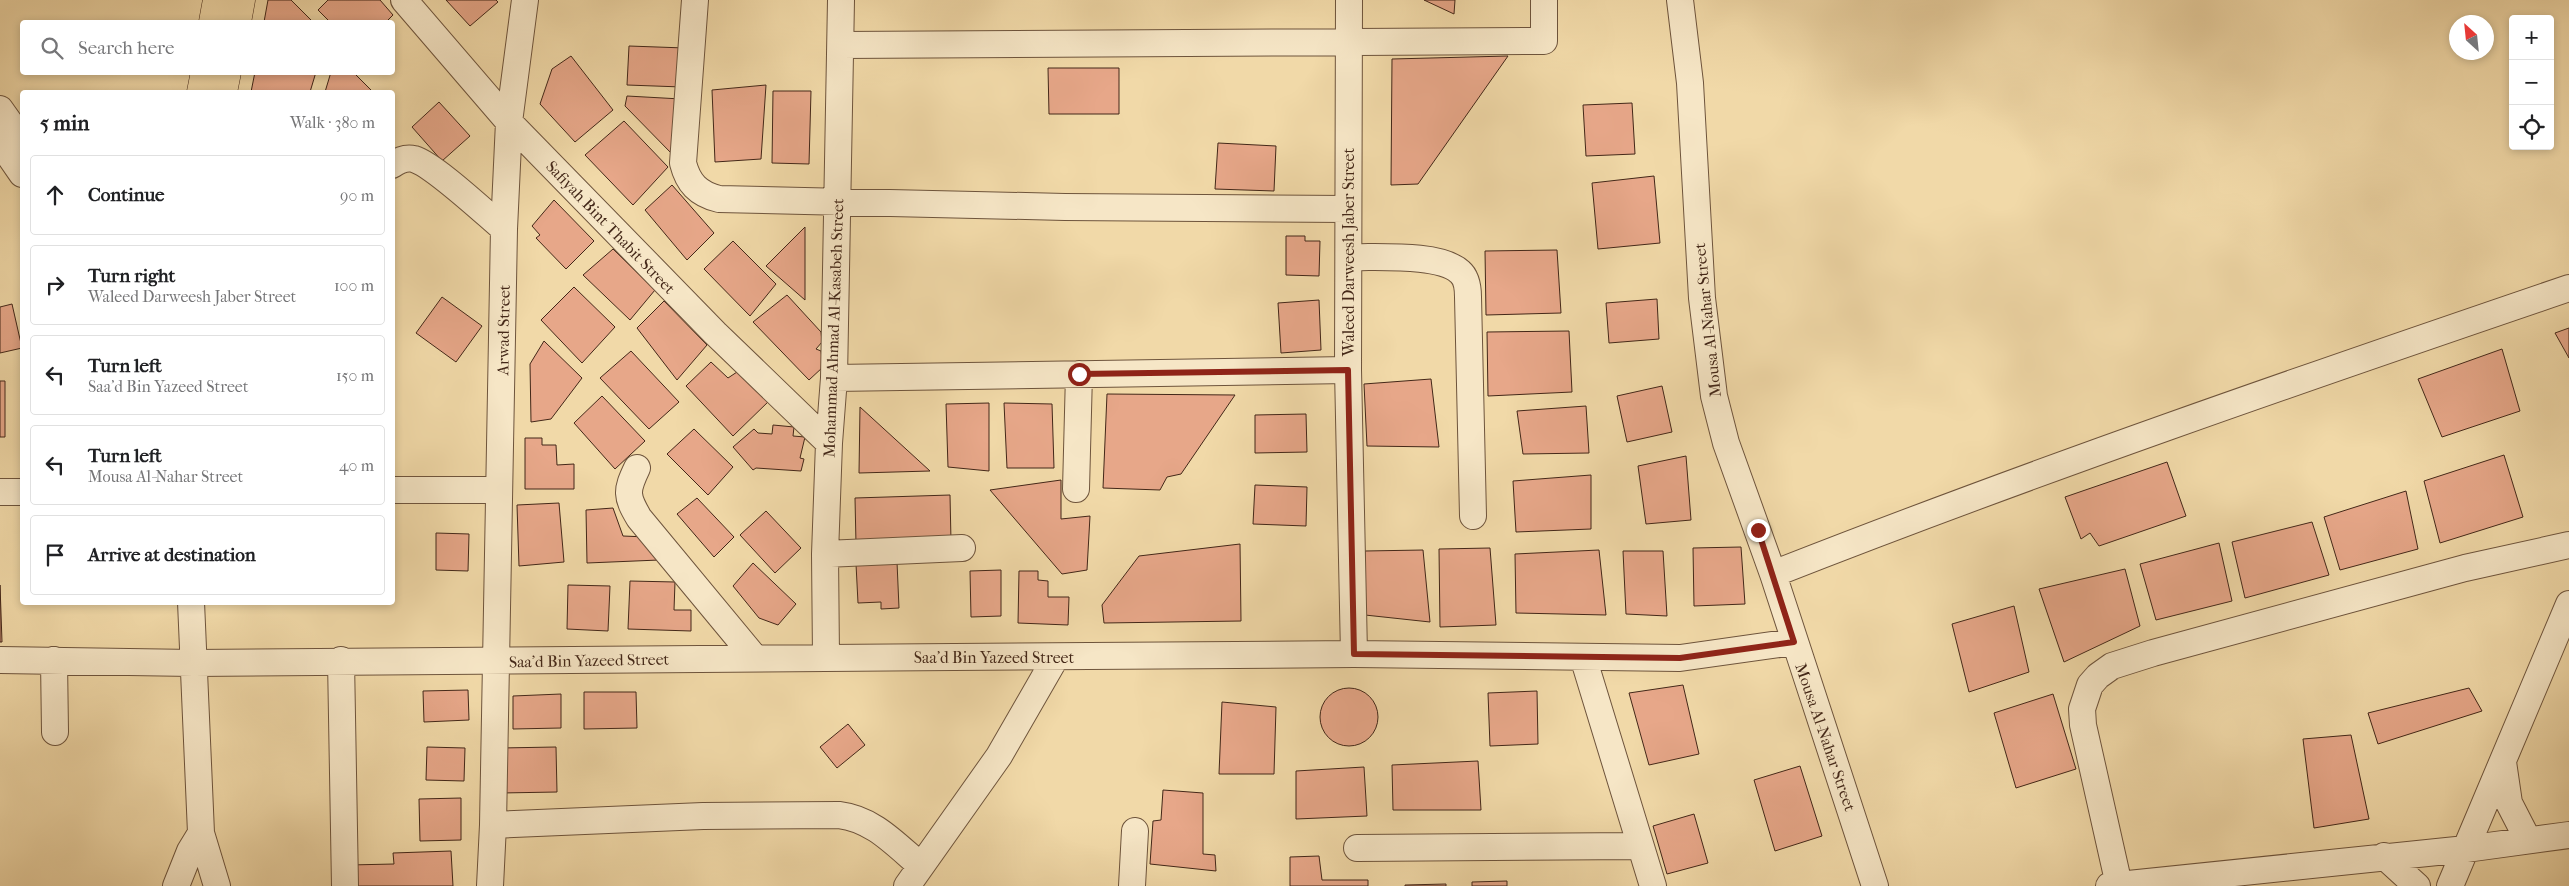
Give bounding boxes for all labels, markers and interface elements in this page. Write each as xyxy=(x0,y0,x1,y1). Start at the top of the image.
north arrow xyxy=(2449,15,2494,60)
map controls xyxy=(2509,15,2554,150)
button: + xyxy=(2509,15,2554,60)
search box xyxy=(20,20,395,75)
icon: search xyxy=(38,34,66,62)
text: Search here xyxy=(78,37,174,59)
button: − xyxy=(2509,60,2554,105)
button: locate xyxy=(2509,105,2554,150)
text: 5 min xyxy=(40,111,89,135)
text: Walk · 380 m xyxy=(290,113,375,132)
street label: Waleed Darweesh Jaber Street xyxy=(1339,148,1358,357)
street label: Safiyah Bint Thabit Street xyxy=(542,157,679,298)
icon: ahead xyxy=(41,181,69,209)
text: Continue xyxy=(88,184,164,206)
text: 90 m xyxy=(340,186,374,205)
street label: Mohammad Ahmad Al-Kasabeh Street xyxy=(819,198,848,458)
street label: Mousa Al-Nahar Street xyxy=(1690,242,1725,398)
text: Turn right xyxy=(88,265,175,287)
icon: right xyxy=(41,271,69,299)
text: 100 m xyxy=(334,276,374,295)
street label: Arwad Street xyxy=(493,284,514,377)
text: Waleed Darweesh Jaber Street xyxy=(88,287,296,306)
text: Turn left xyxy=(88,355,162,377)
icon: left xyxy=(41,361,69,389)
route start xyxy=(1068,363,1091,386)
text: 150 m xyxy=(336,366,374,385)
text: Saa'd Bin Yazeed Street xyxy=(88,377,248,396)
text: Turn left xyxy=(88,445,162,467)
icon: left xyxy=(41,451,69,479)
text: 40 m xyxy=(339,456,374,475)
text: Mousa Al-Nahar Street xyxy=(88,467,243,486)
route end xyxy=(1747,519,1770,542)
icon: arrive xyxy=(41,541,69,569)
text: Arrive at destination xyxy=(88,544,256,566)
street label: Saa'd Bin Yazeed Street xyxy=(914,648,1075,667)
street label: Saa'd Bin Yazeed Street xyxy=(509,650,670,671)
street label: Mousa Al-Nahar Street xyxy=(1791,661,1860,814)

